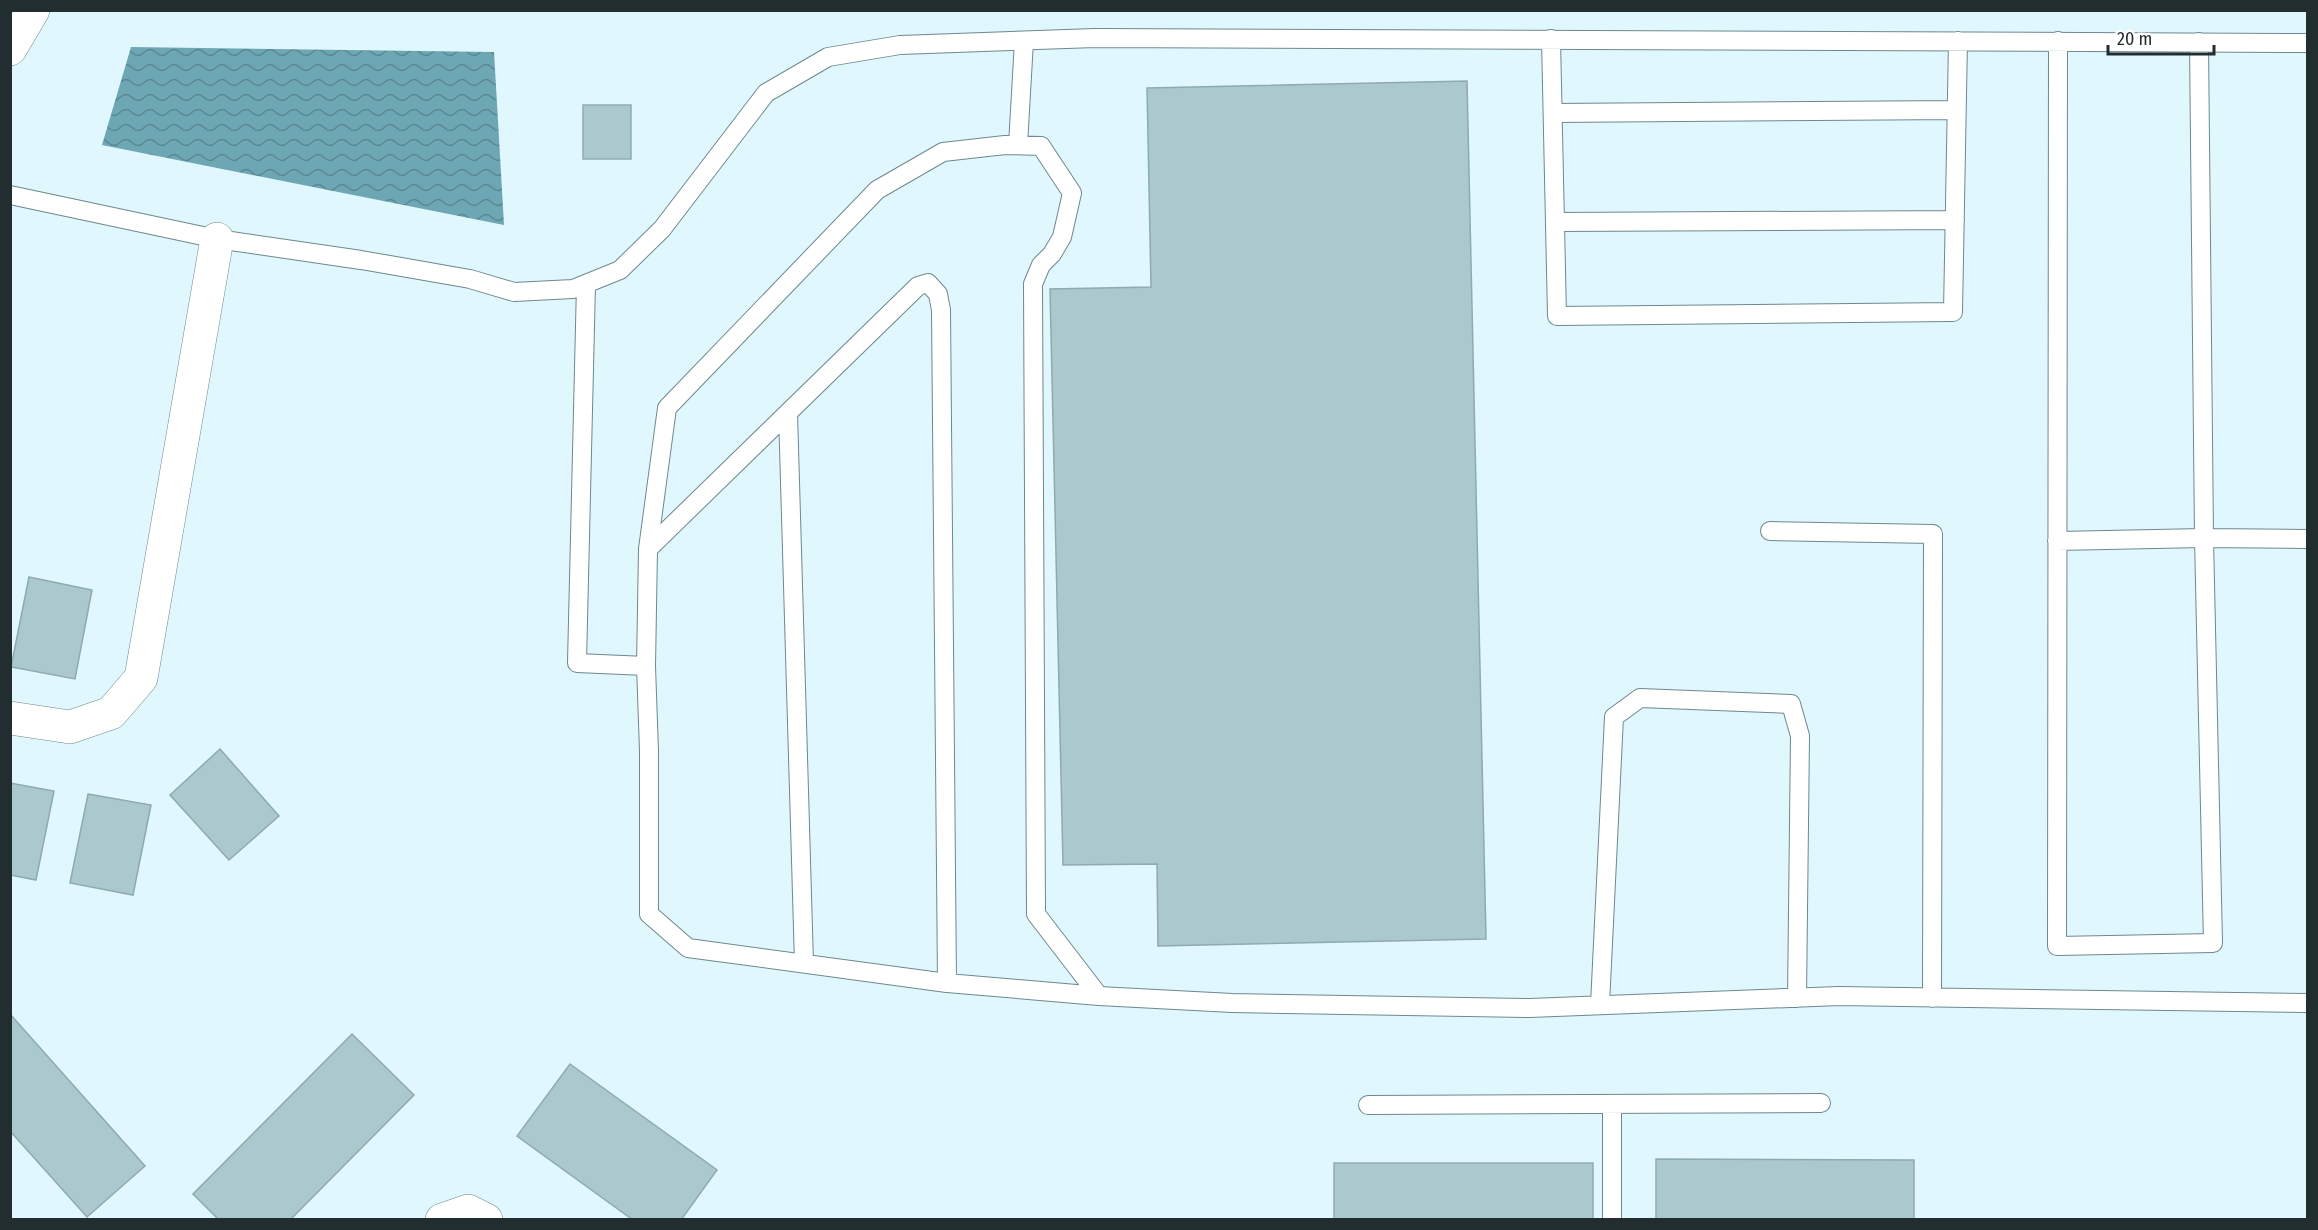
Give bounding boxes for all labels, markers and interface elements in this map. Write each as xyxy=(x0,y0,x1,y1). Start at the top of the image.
scale bar xyxy=(2108,18,2214,56)
text: 20 m xyxy=(2117,28,2152,50)

